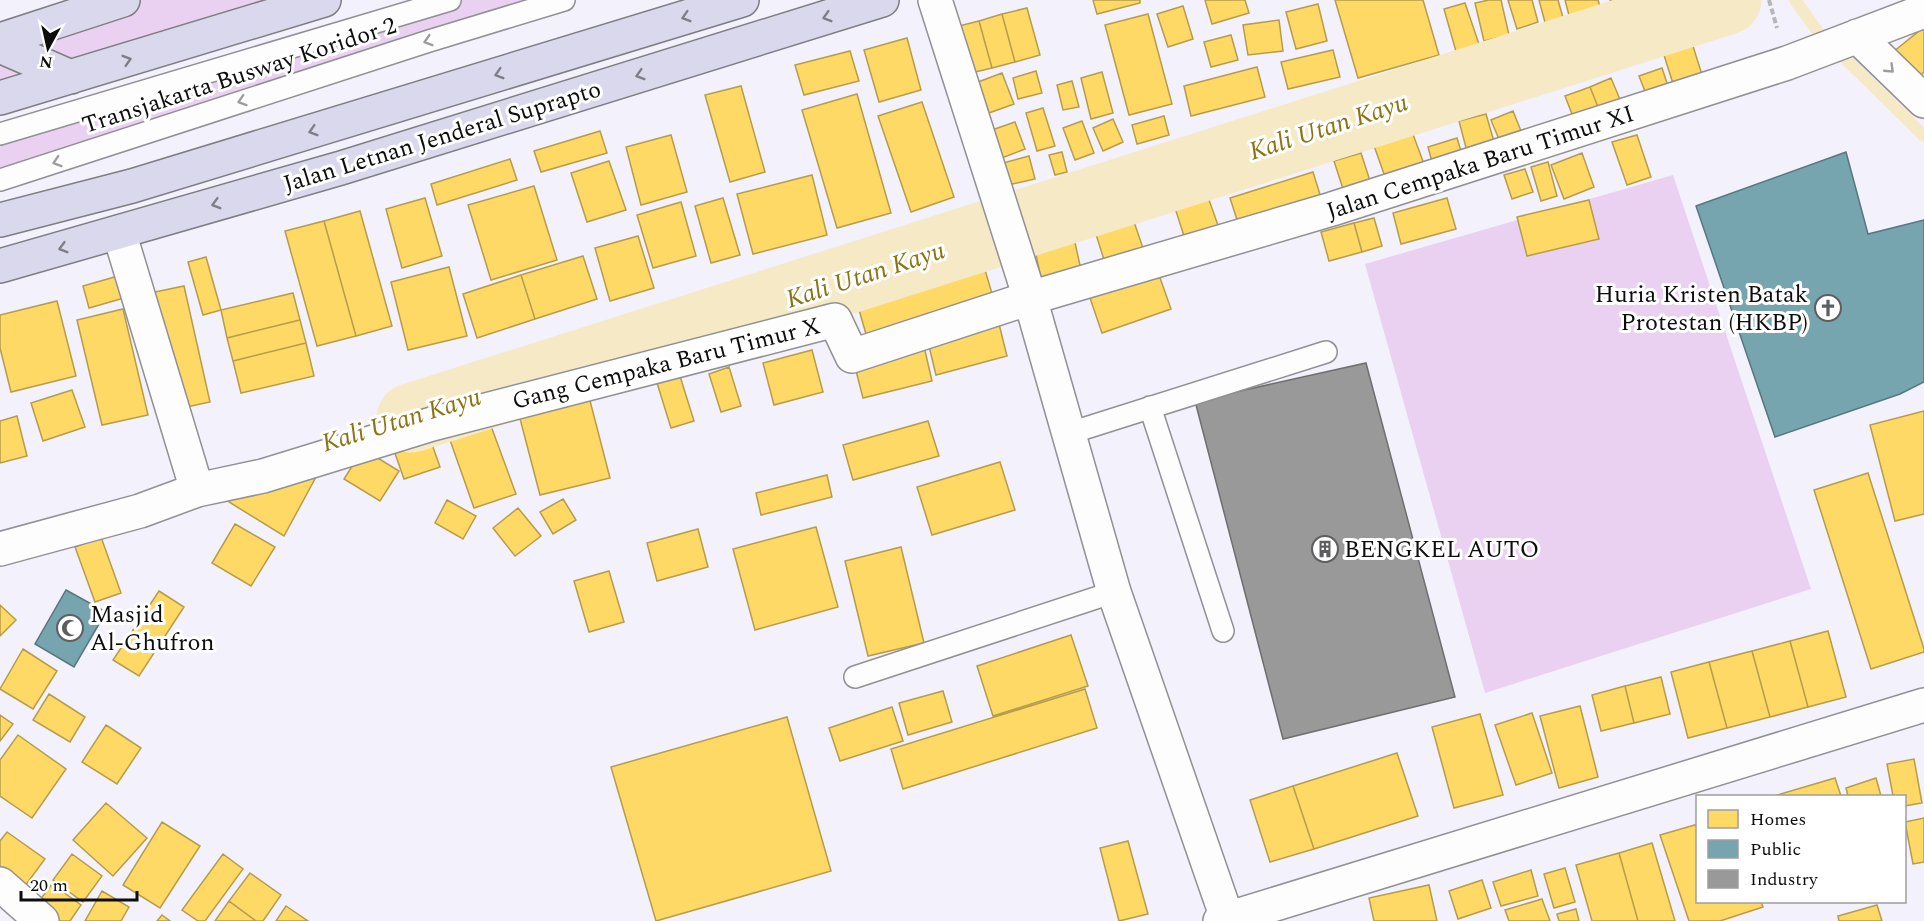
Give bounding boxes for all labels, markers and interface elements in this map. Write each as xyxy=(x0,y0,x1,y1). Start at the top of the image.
street label: Transjakarta Busway Koridor 2 xyxy=(78,8,401,144)
one-way arrow xyxy=(681,10,692,22)
one-way arrow xyxy=(822,10,833,22)
north arrow xyxy=(18,18,78,78)
one-way arrow xyxy=(423,34,434,47)
text: N xyxy=(38,49,54,75)
one-way arrow xyxy=(121,55,132,67)
one-way arrow xyxy=(1883,61,1894,72)
one-way arrow xyxy=(494,67,505,79)
one-way arrow xyxy=(635,68,646,80)
street label: Jalan Letnan Jenderal Suprapto xyxy=(279,71,606,202)
water label: Kali Utan Kayu xyxy=(1244,82,1413,171)
one-way arrow xyxy=(237,94,248,107)
street label: Jalan Cempaka Baru Timur XI xyxy=(1322,96,1639,230)
one-way arrow xyxy=(308,124,319,136)
one-way arrow xyxy=(52,154,63,167)
one-way arrow xyxy=(211,197,222,209)
water label: Kali Utan Kayu xyxy=(781,230,950,319)
one-way arrow xyxy=(58,241,69,253)
place label: Huria Kristen Batak Protestan (HKBP) xyxy=(1595,277,1808,341)
church icon: Huria Kristen Batak Protestan (HKBP) xyxy=(1813,293,1843,323)
street label: Gang Cempaka Baru Timur X xyxy=(508,308,824,420)
water label: Kali Utan Kayu xyxy=(317,377,486,463)
place label: BENGKEL AUTO xyxy=(1344,532,1539,568)
building icon: BENGKEL AUTO xyxy=(1310,534,1340,564)
place label: Masjid Al-Ghufron xyxy=(90,597,214,661)
mosque icon: Masjid Al-Ghufron xyxy=(55,613,85,643)
legend xyxy=(1696,795,1906,903)
text: Homes xyxy=(1750,806,1806,833)
text: Public xyxy=(1750,836,1801,863)
scale bar xyxy=(21,864,136,902)
text: Industry xyxy=(1750,866,1819,893)
text: 20 m xyxy=(30,872,68,899)

